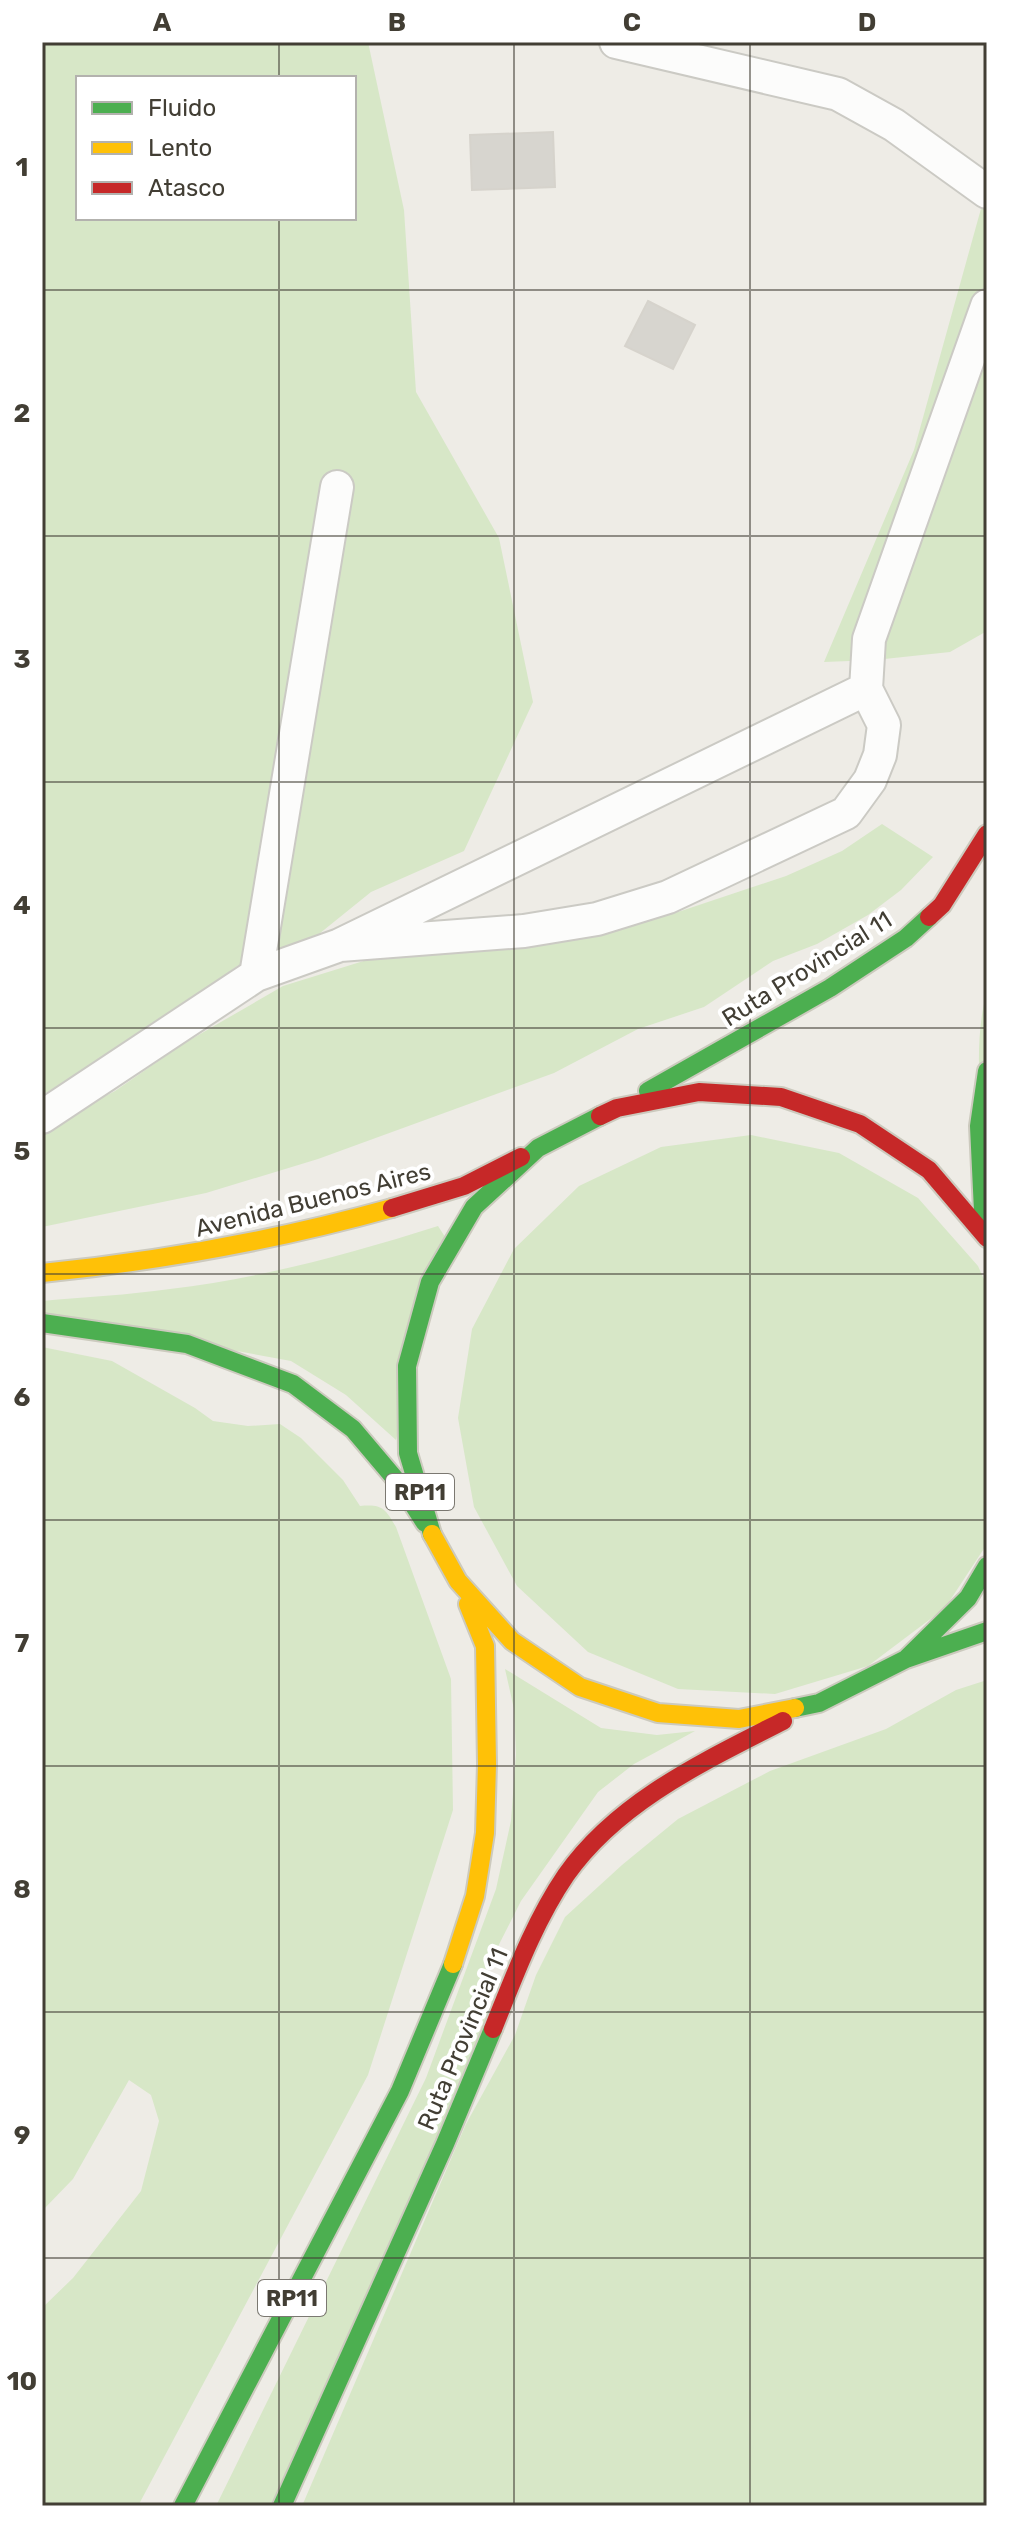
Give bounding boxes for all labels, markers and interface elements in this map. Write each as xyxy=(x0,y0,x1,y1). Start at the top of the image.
text: A xyxy=(153,7,172,38)
text: B xyxy=(388,7,406,38)
text: C xyxy=(623,7,641,38)
text: D xyxy=(858,7,876,38)
legend xyxy=(76,76,356,220)
text: Fluido xyxy=(148,94,216,122)
text: Lento xyxy=(148,134,212,162)
text: 1 xyxy=(16,152,28,183)
text: Atasco xyxy=(148,174,225,202)
text: 2 xyxy=(14,398,30,429)
text: 3 xyxy=(13,644,31,675)
text: 4 xyxy=(13,890,31,921)
street label: Ruta Provincial 11 xyxy=(717,906,897,1032)
text: 5 xyxy=(14,1136,30,1167)
street label: Avenida Buenos Aires xyxy=(192,1157,434,1243)
text: 6 xyxy=(14,1382,31,1413)
road number: RP11 xyxy=(386,1474,454,1510)
text: 7 xyxy=(15,1628,30,1659)
text: 8 xyxy=(13,1874,31,1905)
street label: Ruta Provincial 11 xyxy=(412,1944,514,2134)
text: 9 xyxy=(14,2120,30,2151)
road number: RP11 xyxy=(258,2280,326,2316)
text: 10 xyxy=(7,2366,37,2397)

